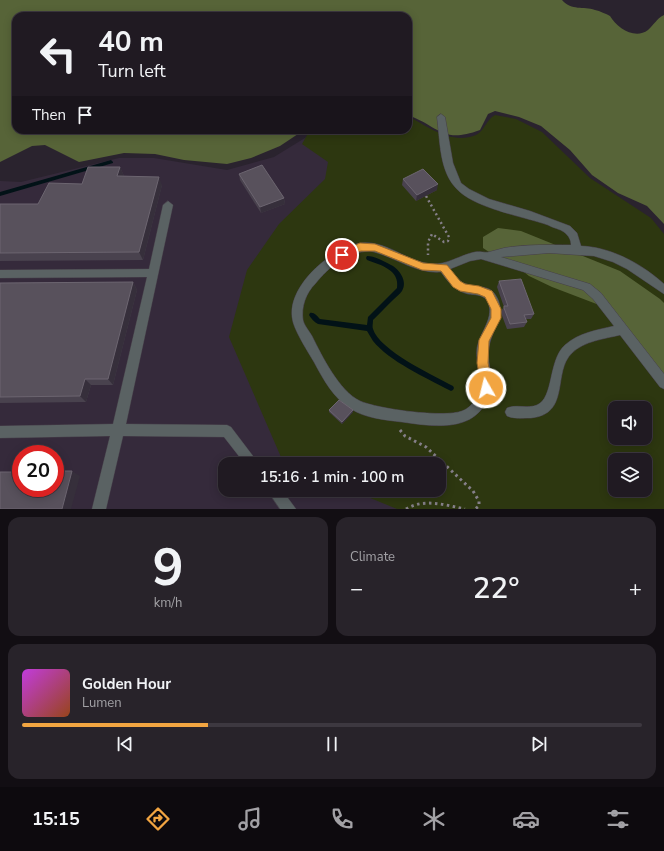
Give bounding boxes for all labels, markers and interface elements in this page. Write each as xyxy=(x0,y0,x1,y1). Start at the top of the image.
text: 40 m xyxy=(98,23,164,61)
icon: left xyxy=(32,28,84,80)
text: Turn left xyxy=(98,59,166,83)
icon: arrive xyxy=(74,104,96,126)
text: Then xyxy=(32,105,66,125)
pin xyxy=(325,238,359,272)
icon: arrive xyxy=(331,244,353,266)
position arrow xyxy=(465,367,507,409)
map controls xyxy=(608,401,652,497)
button: sound xyxy=(608,401,652,445)
speed limit sign: 20 xyxy=(12,445,64,497)
button: layers xyxy=(608,453,652,497)
text: 15:16 · 1 min · 100 m xyxy=(260,467,404,487)
text: 9 xyxy=(152,532,184,603)
text: Climate xyxy=(350,548,395,566)
text: 22° xyxy=(472,568,520,609)
text: − xyxy=(350,574,363,604)
text: + xyxy=(629,574,642,604)
text: km/h xyxy=(154,594,182,612)
text: Golden Hour xyxy=(82,674,171,694)
text: Lumen xyxy=(82,694,122,712)
icon: previous xyxy=(114,733,136,755)
icon: pause xyxy=(321,733,343,755)
icon: next xyxy=(528,733,550,755)
icon: directions xyxy=(144,805,172,833)
icon: music xyxy=(236,805,264,833)
icon: phone xyxy=(328,805,356,833)
icon: climate xyxy=(420,805,448,833)
icon: car xyxy=(512,805,540,833)
icon: filters xyxy=(604,805,632,833)
text: 15:15 xyxy=(32,807,80,831)

